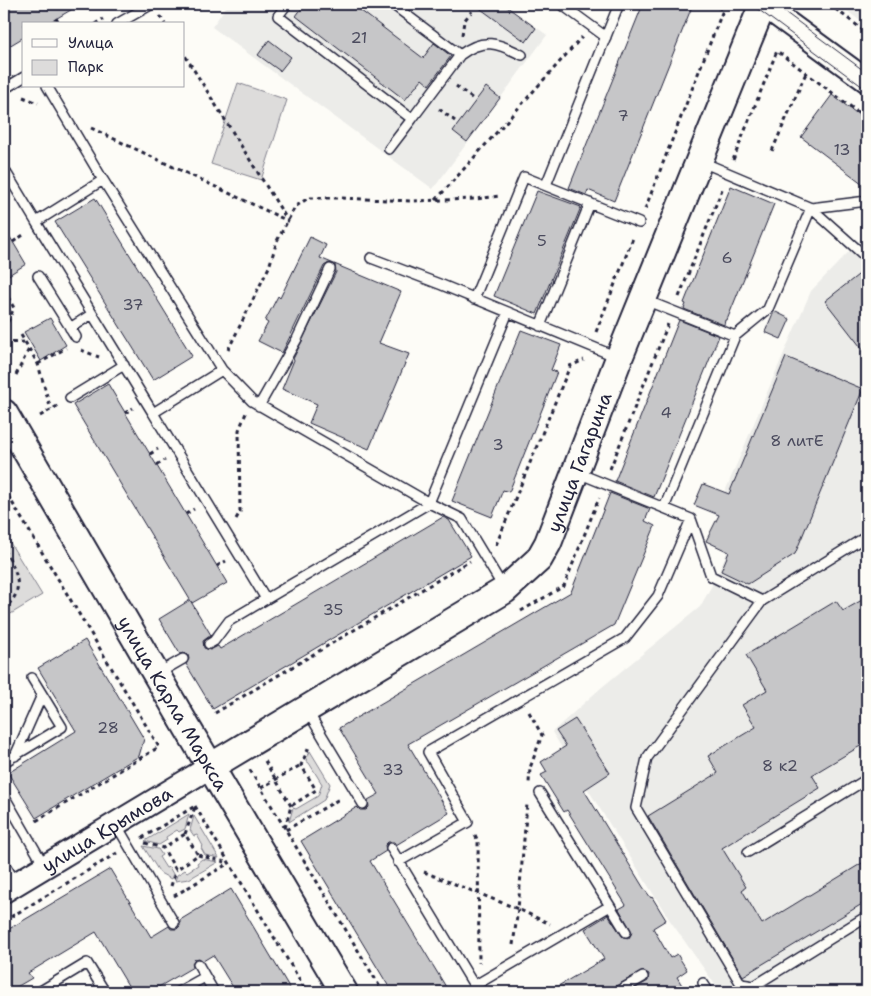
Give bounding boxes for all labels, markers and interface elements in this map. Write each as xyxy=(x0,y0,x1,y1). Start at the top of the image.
legend xyxy=(22,22,185,88)
house number: 21 xyxy=(350,27,368,48)
text: Улица xyxy=(68,33,114,53)
text: Парк xyxy=(68,57,104,77)
house number: 7 xyxy=(617,105,629,126)
house number: 13 xyxy=(833,139,851,160)
house number: 5 xyxy=(537,230,547,251)
house number: 6 xyxy=(721,247,733,268)
house number: 37 xyxy=(122,294,144,315)
street label: улица Гагарина xyxy=(541,389,618,536)
house number: 4 xyxy=(660,402,672,423)
house number: 8 литЕ xyxy=(770,430,824,451)
house number: 3 xyxy=(492,434,504,455)
house number: 35 xyxy=(323,599,343,620)
street label: улица Карла Маркса xyxy=(112,611,234,796)
house number: 28 xyxy=(97,717,119,738)
house number: 8 к2 xyxy=(762,755,798,776)
house number: 33 xyxy=(382,759,404,780)
street label: улица Крымова xyxy=(37,781,177,878)

